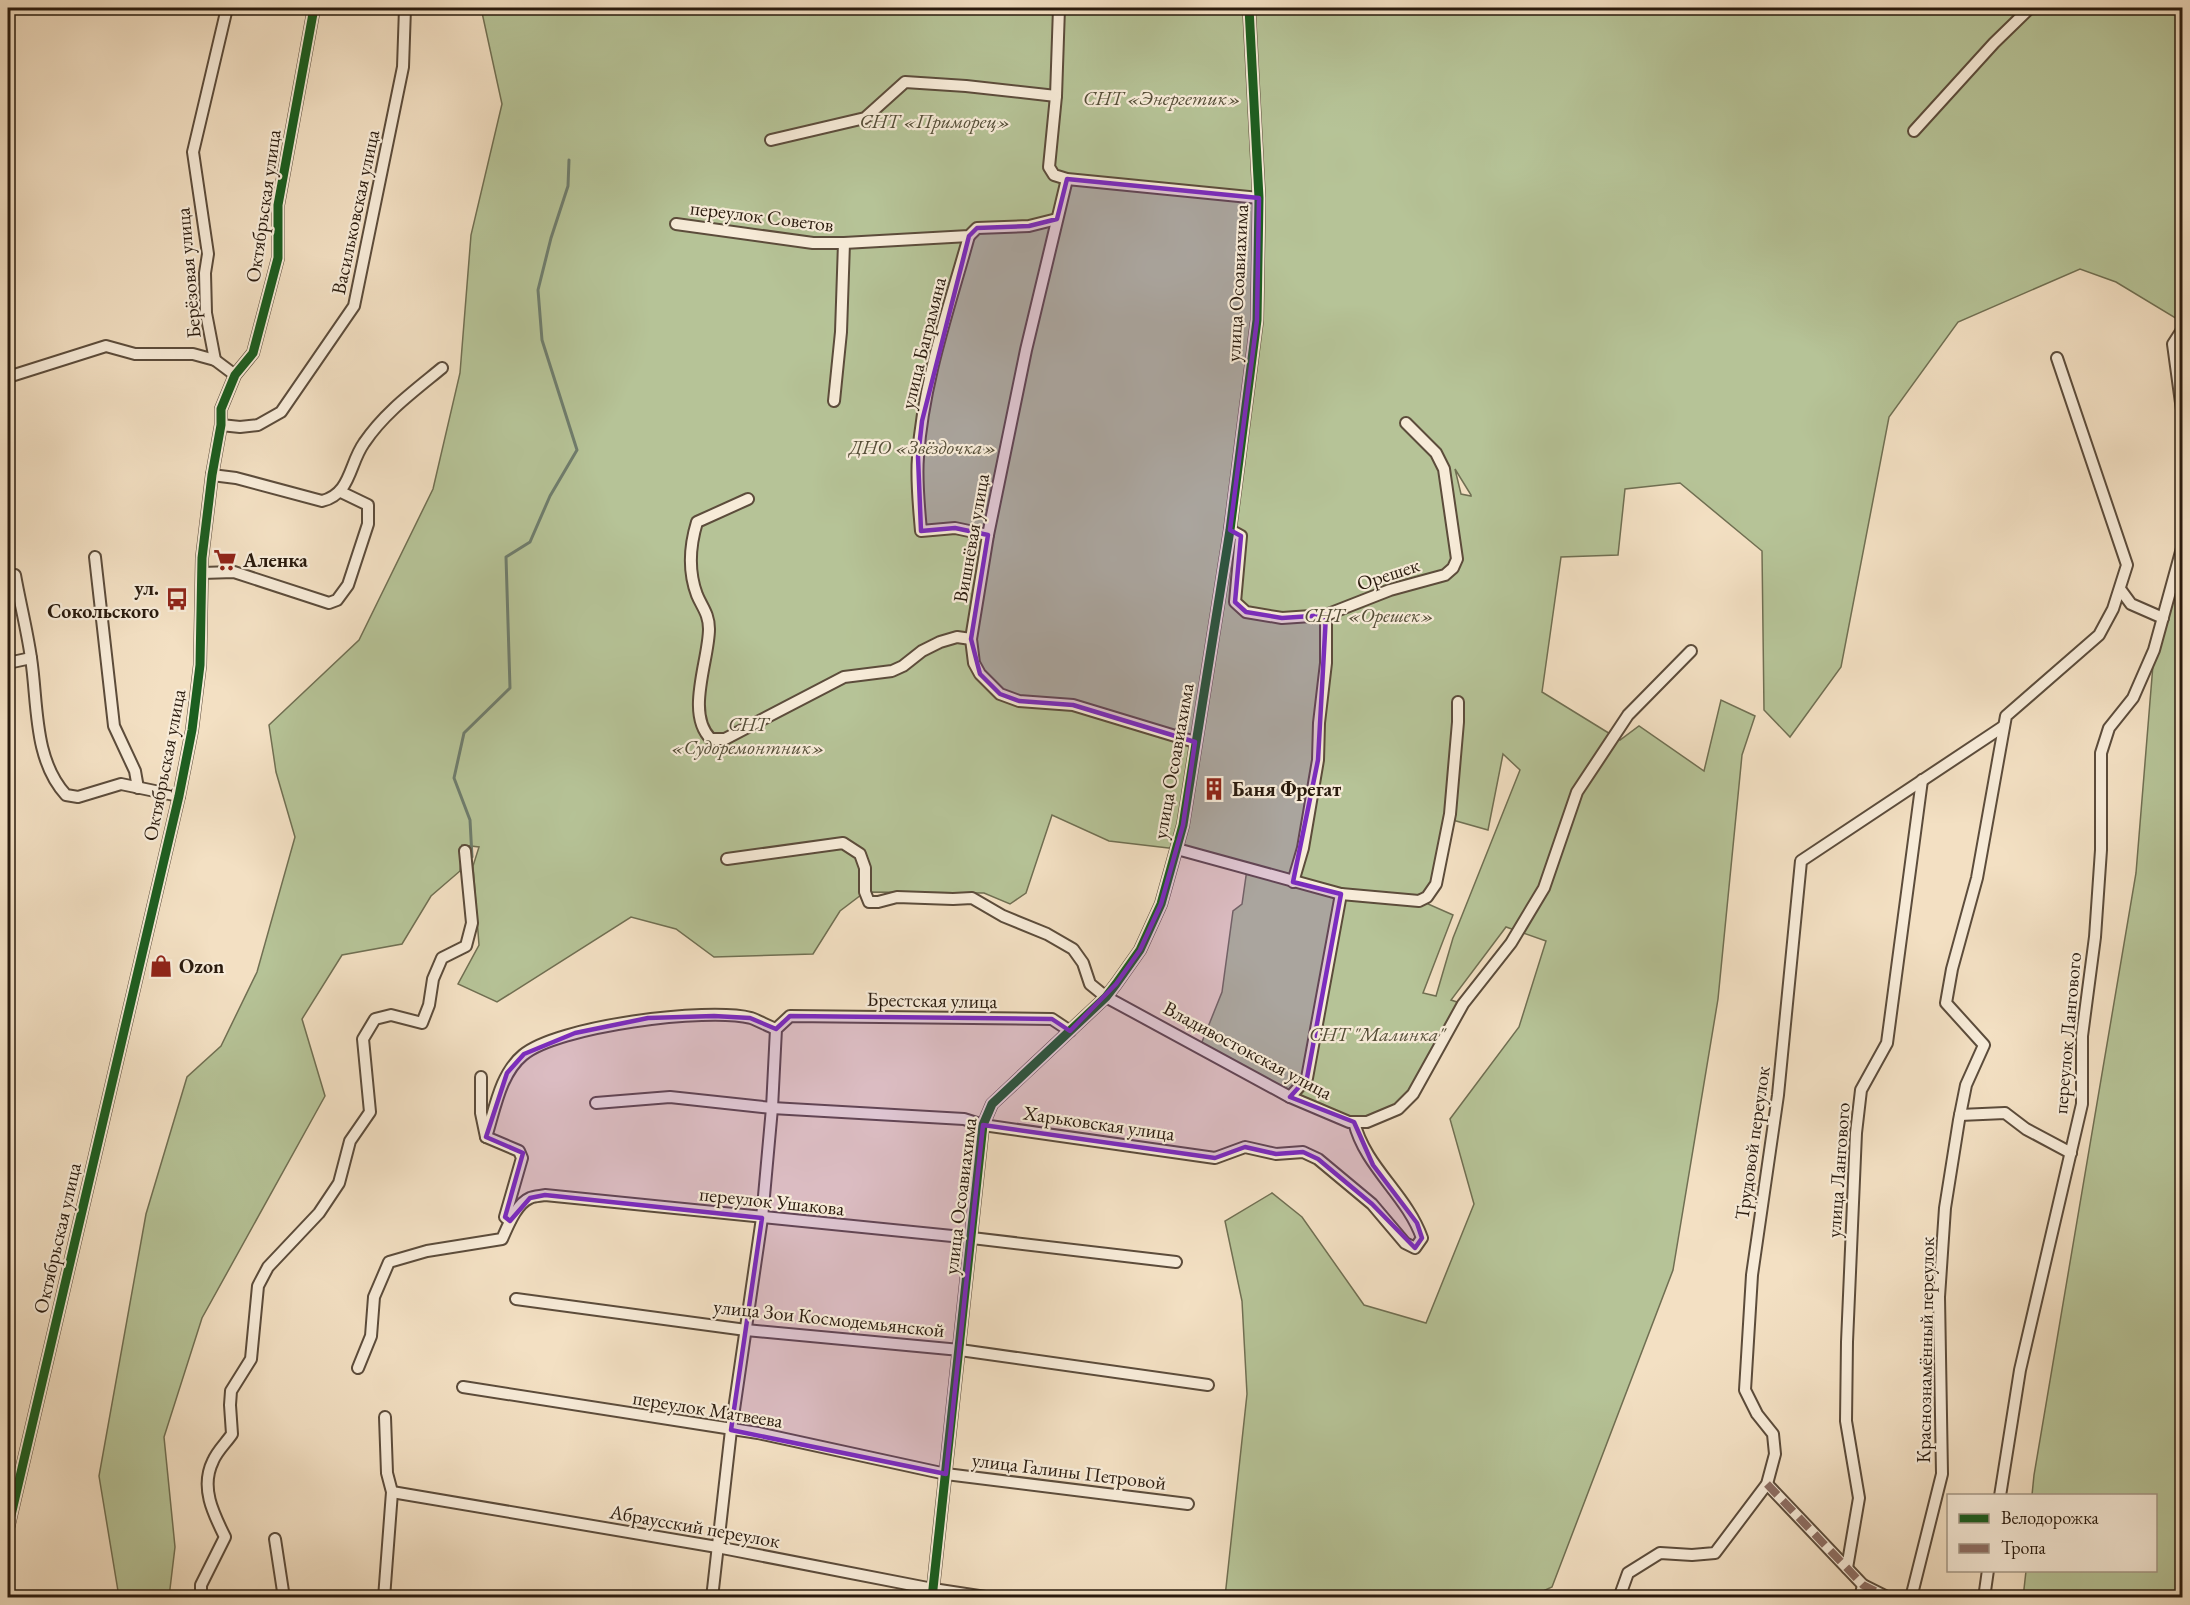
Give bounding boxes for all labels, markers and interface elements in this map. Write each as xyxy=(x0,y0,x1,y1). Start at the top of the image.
park label: СНТ «Энергетик» xyxy=(1083,85,1241,111)
park label: СНТ «Приморец» xyxy=(859,108,1011,134)
street label: Васильковская улица xyxy=(325,127,385,297)
street label: Октябрьская улица xyxy=(239,128,287,284)
street label: переулок Советов xyxy=(689,194,835,238)
street label: улица Осоавиахима xyxy=(1220,203,1254,362)
street label: Берёзовая улица xyxy=(169,206,207,340)
street label: улица Баграмяна xyxy=(894,274,952,412)
park label: ДНО «Звёздочка» xyxy=(847,434,997,460)
street label: Вишнёвая улица xyxy=(947,471,995,605)
supermarket icon: Аленка xyxy=(212,547,238,573)
place label: Аленка xyxy=(242,547,308,573)
street label: Орешек xyxy=(1353,552,1423,596)
place label: ул. Сокольского xyxy=(47,575,159,624)
bus stop icon: ул. Сокольского xyxy=(164,586,190,612)
park label: СНТ «Орешек» xyxy=(1304,602,1434,628)
street label: улица Осоавиахима xyxy=(1146,681,1200,841)
street label: Октябрьская улица xyxy=(137,687,191,843)
park label: СНТ «Судоремонтник» xyxy=(671,711,825,760)
building icon: Баня Фрегат xyxy=(1201,776,1227,802)
place label: Баня Фрегат xyxy=(1232,776,1341,802)
street label: переулок Лангового xyxy=(2047,951,2087,1115)
shop icon: Ozon xyxy=(148,953,174,979)
place label: Ozon xyxy=(179,953,224,979)
street label: Брестская улица xyxy=(866,986,998,1014)
street label: Владивостокская улица xyxy=(1159,995,1337,1106)
park label: СНТ "Малинка" xyxy=(1309,1021,1448,1047)
street label: Трудовой переулок xyxy=(1728,1064,1776,1221)
street label: Харьковская улица xyxy=(1021,1099,1176,1146)
street label: улица Лангового xyxy=(1820,1101,1856,1239)
street label: улица Осоавиахима xyxy=(937,1116,983,1276)
street label: Октябрьская улица xyxy=(27,1160,87,1316)
street label: переулок Ушакова xyxy=(698,1180,846,1222)
street label: Краснознамённый переулок xyxy=(1910,1236,1940,1463)
street label: улица Зои Космодемьянской xyxy=(712,1293,946,1343)
street label: переулок Матвеева xyxy=(631,1384,785,1434)
street label: улица Галины Петровой xyxy=(970,1446,1168,1496)
legend xyxy=(1947,1494,2157,1572)
street label: Абраусский переулок xyxy=(607,1498,783,1554)
text: Велодорожка xyxy=(2001,1506,2100,1529)
text: Тропа xyxy=(2001,1536,2047,1559)

